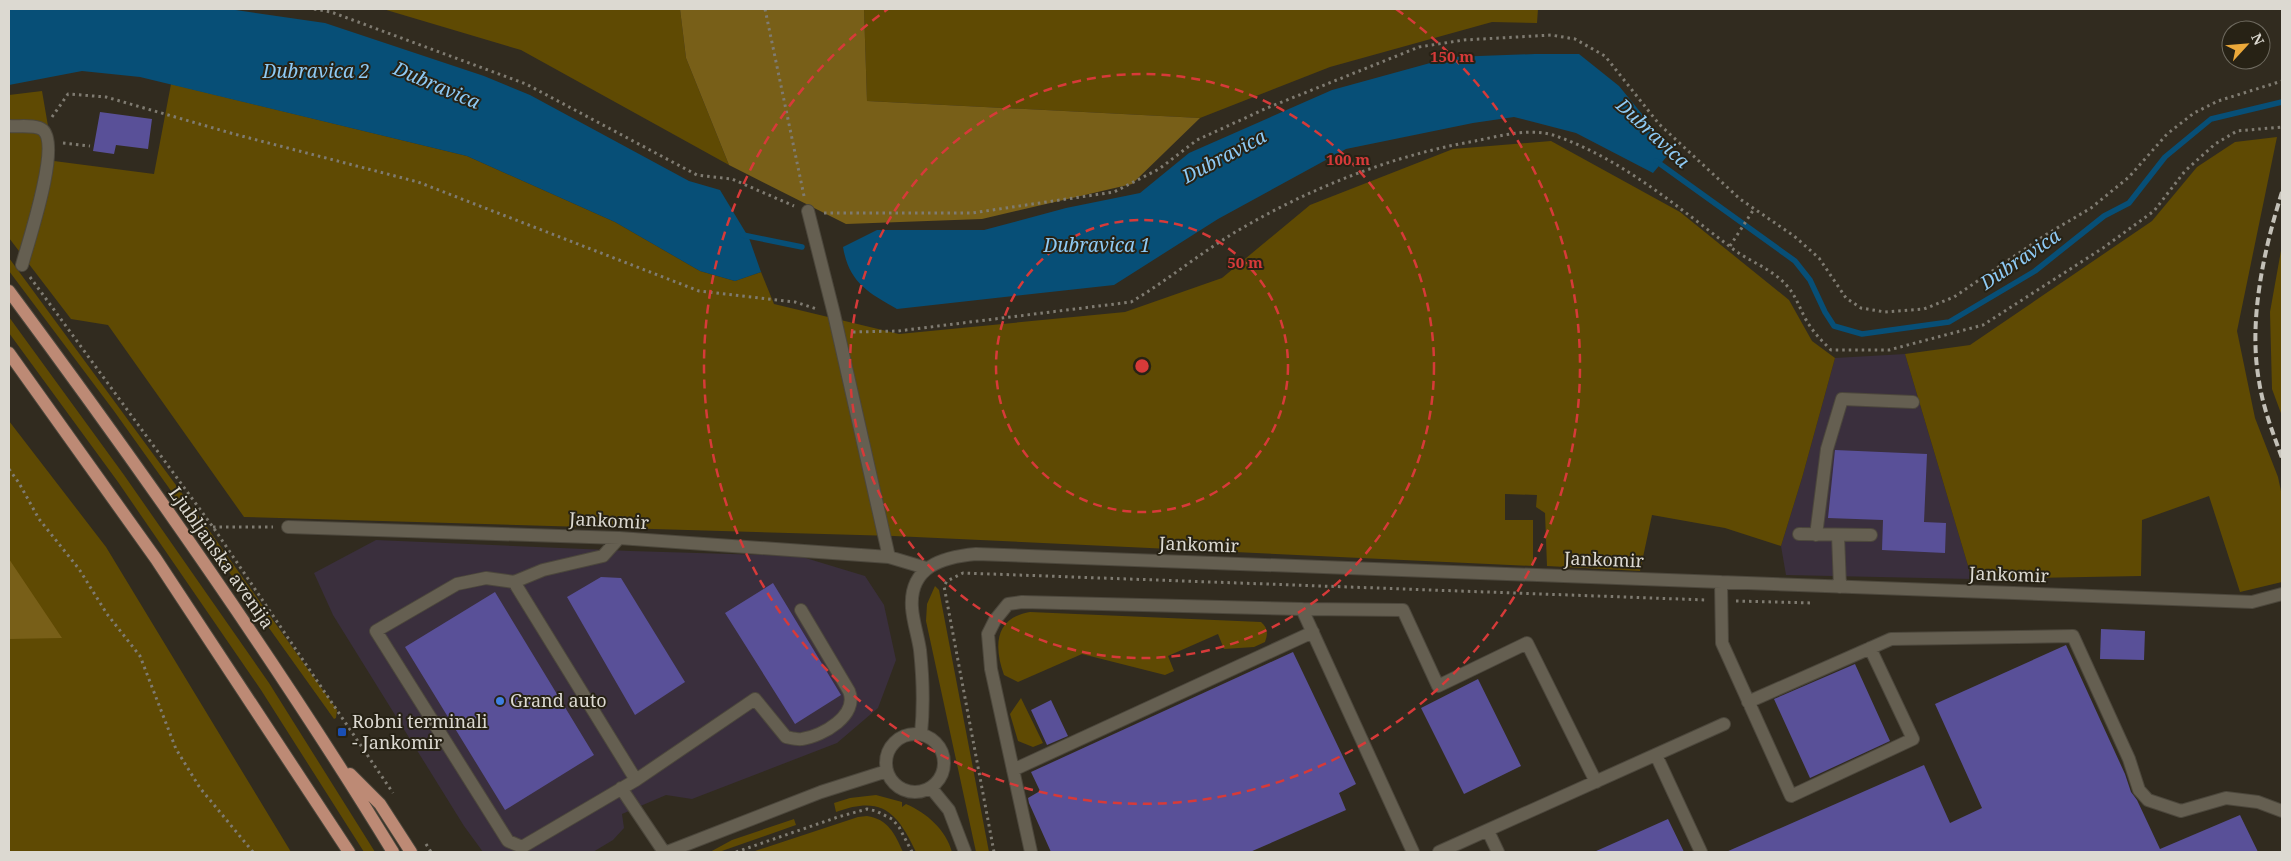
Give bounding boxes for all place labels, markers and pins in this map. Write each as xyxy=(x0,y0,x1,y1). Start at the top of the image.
centre of rings xyxy=(1133,357,1151,375)
place label: Grand auto xyxy=(510,688,607,712)
marker: Grand auto xyxy=(494,695,506,707)
place label: Robni terminali - Jankomir xyxy=(352,709,488,754)
marker: Robni terminali - Jankomir xyxy=(336,726,348,738)

